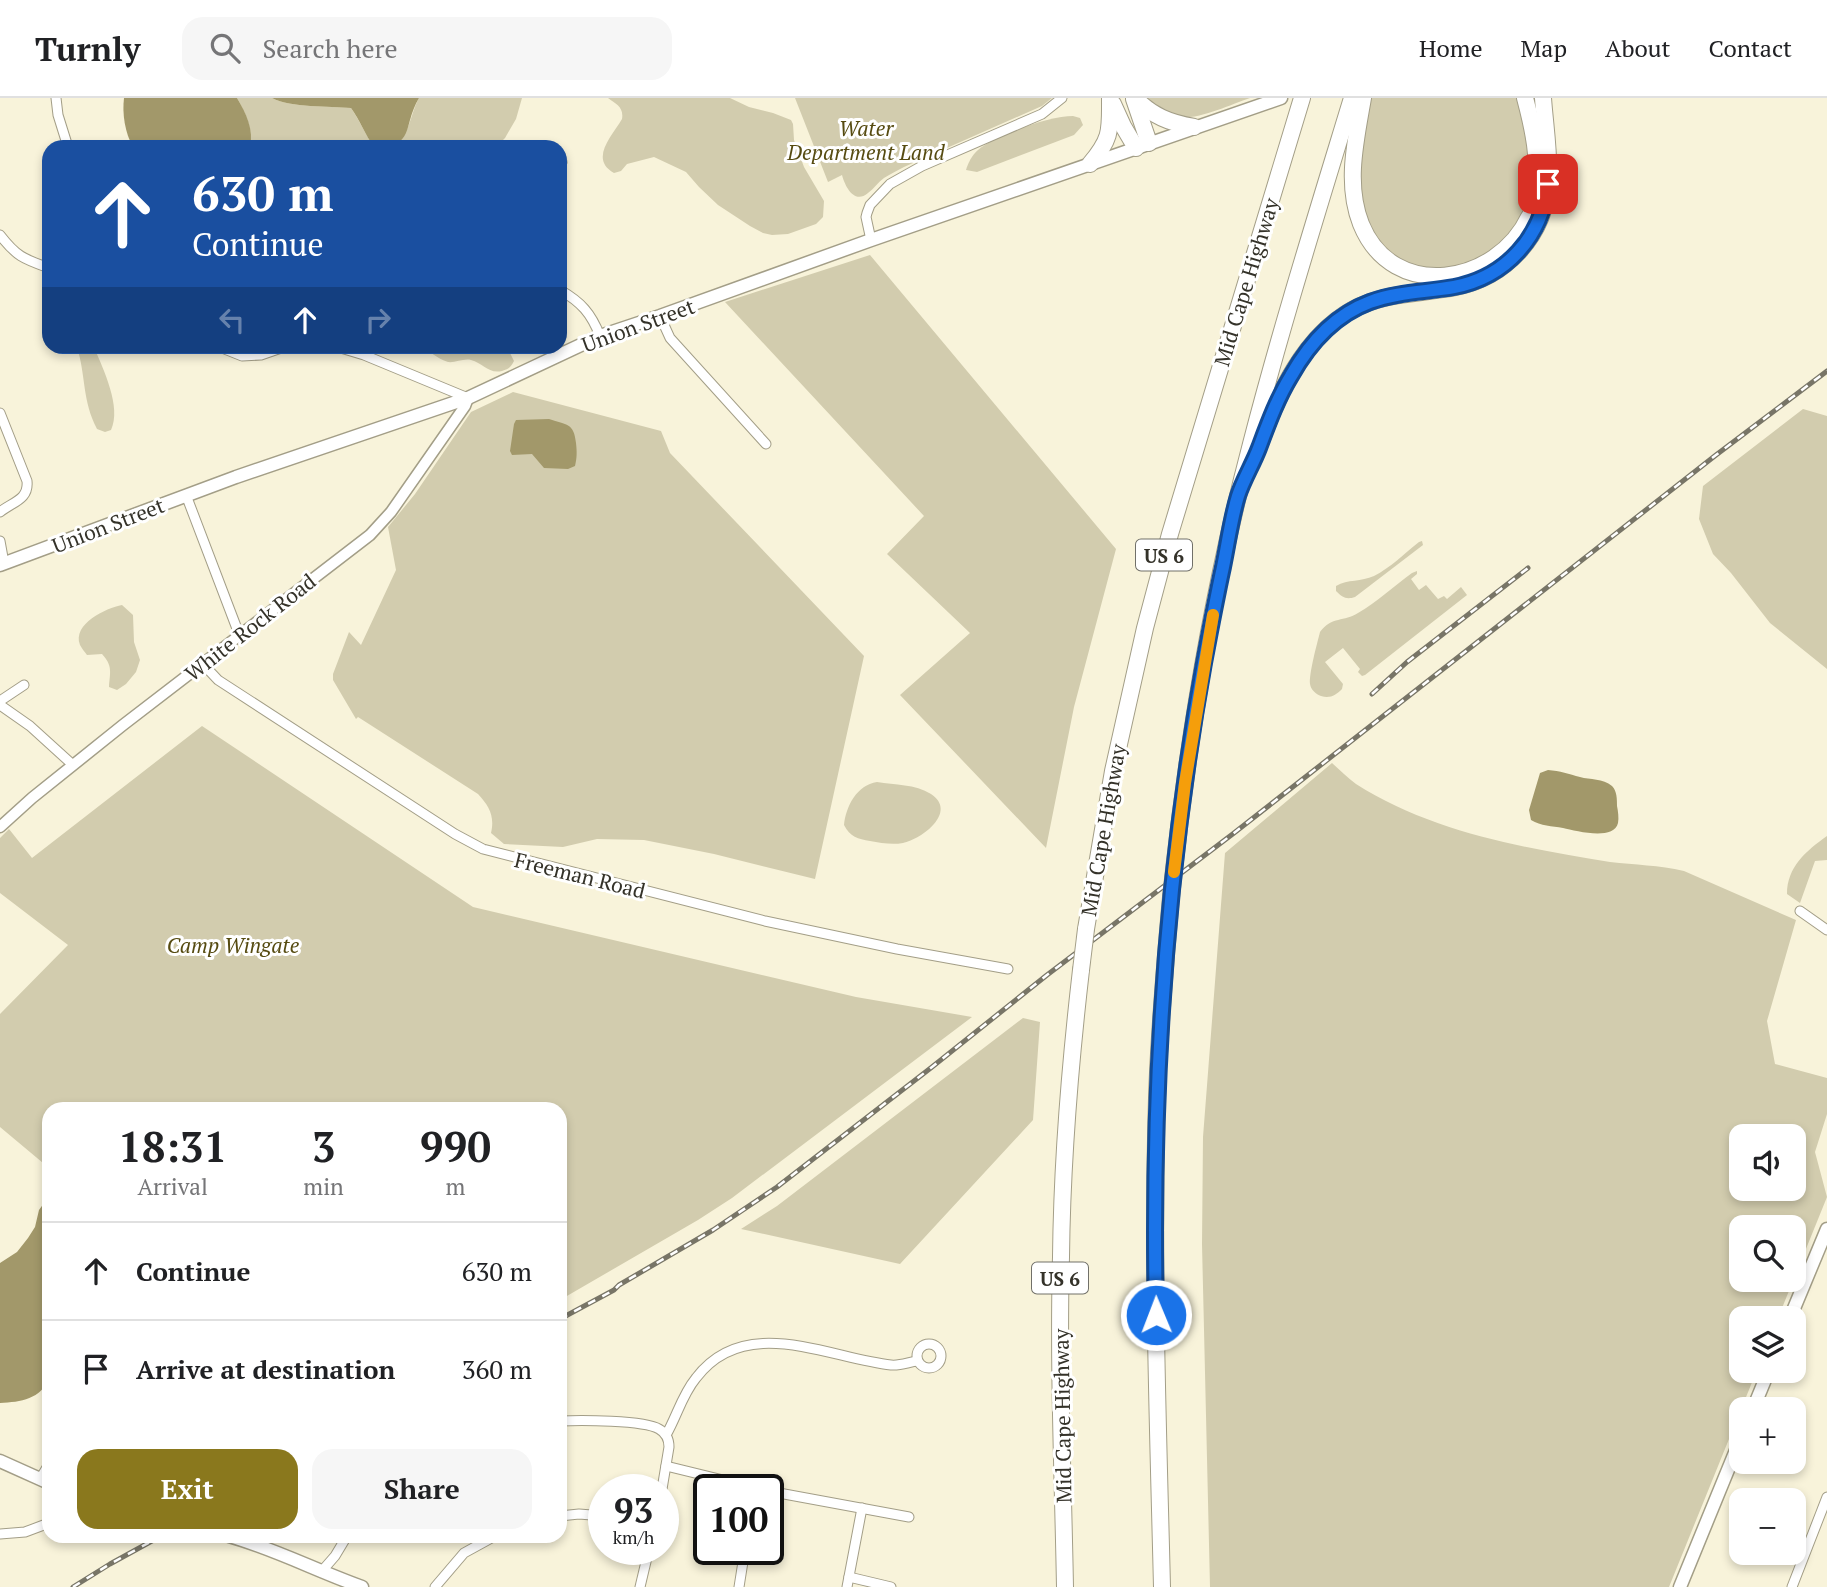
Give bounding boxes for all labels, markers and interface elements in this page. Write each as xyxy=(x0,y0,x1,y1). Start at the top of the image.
search box xyxy=(182,17,672,80)
text: Turnly xyxy=(35,27,140,70)
icon: search xyxy=(206,29,244,67)
text: Search here xyxy=(262,31,398,65)
text: Home xyxy=(1419,32,1483,64)
text: Map xyxy=(1521,32,1567,64)
text: About xyxy=(1605,32,1671,64)
text: Contact xyxy=(1709,32,1792,64)
park label: Water Department Land xyxy=(786,114,946,166)
pin xyxy=(1518,154,1578,214)
text: 630 m xyxy=(192,160,334,225)
icon: arrive xyxy=(1529,165,1567,203)
icon: ahead xyxy=(77,168,168,259)
street label: Mid Cape Highway xyxy=(1207,194,1285,370)
text: Continue xyxy=(192,223,324,265)
street label: Union Street xyxy=(578,292,698,358)
icon: left xyxy=(213,301,251,339)
icon: ahead xyxy=(286,301,324,339)
icon: right xyxy=(359,301,397,339)
street label: Union Street xyxy=(48,491,168,559)
road number: US 6 xyxy=(1136,540,1192,570)
street label: White Rock Road xyxy=(179,567,321,687)
street label: Mid Cape Highway xyxy=(1074,741,1132,918)
street label: Freeman Road xyxy=(512,845,649,905)
park label: Camp Wingate xyxy=(167,931,300,959)
text: 18:31 xyxy=(118,1118,227,1174)
text: 3 xyxy=(312,1118,335,1174)
text: 990 xyxy=(420,1118,491,1174)
map controls xyxy=(1729,1124,1806,1565)
button: sound xyxy=(1729,1124,1806,1201)
text: Arrival xyxy=(137,1171,208,1202)
text: min xyxy=(303,1171,344,1202)
text: m xyxy=(445,1171,465,1202)
button: search xyxy=(1729,1215,1806,1292)
icon: ahead xyxy=(77,1252,115,1290)
text: Continue xyxy=(136,1254,250,1288)
text: 630 m xyxy=(462,1254,532,1288)
road number: US 6 xyxy=(1032,1262,1088,1294)
position arrow xyxy=(1119,1278,1193,1352)
button: layers xyxy=(1729,1306,1806,1383)
street label: Mid Cape Highway xyxy=(1046,1328,1078,1503)
icon: arrive xyxy=(77,1350,115,1388)
text: Arrive at destination xyxy=(136,1352,395,1386)
text: 360 m xyxy=(462,1352,532,1386)
button: + xyxy=(1729,1397,1806,1474)
button: Exit xyxy=(77,1449,298,1529)
button: Share xyxy=(312,1449,532,1529)
speed limit sign: 100 xyxy=(693,1474,784,1565)
text: 93 xyxy=(614,1487,653,1533)
button: − xyxy=(1729,1488,1806,1565)
text: km/h xyxy=(613,1525,654,1549)

